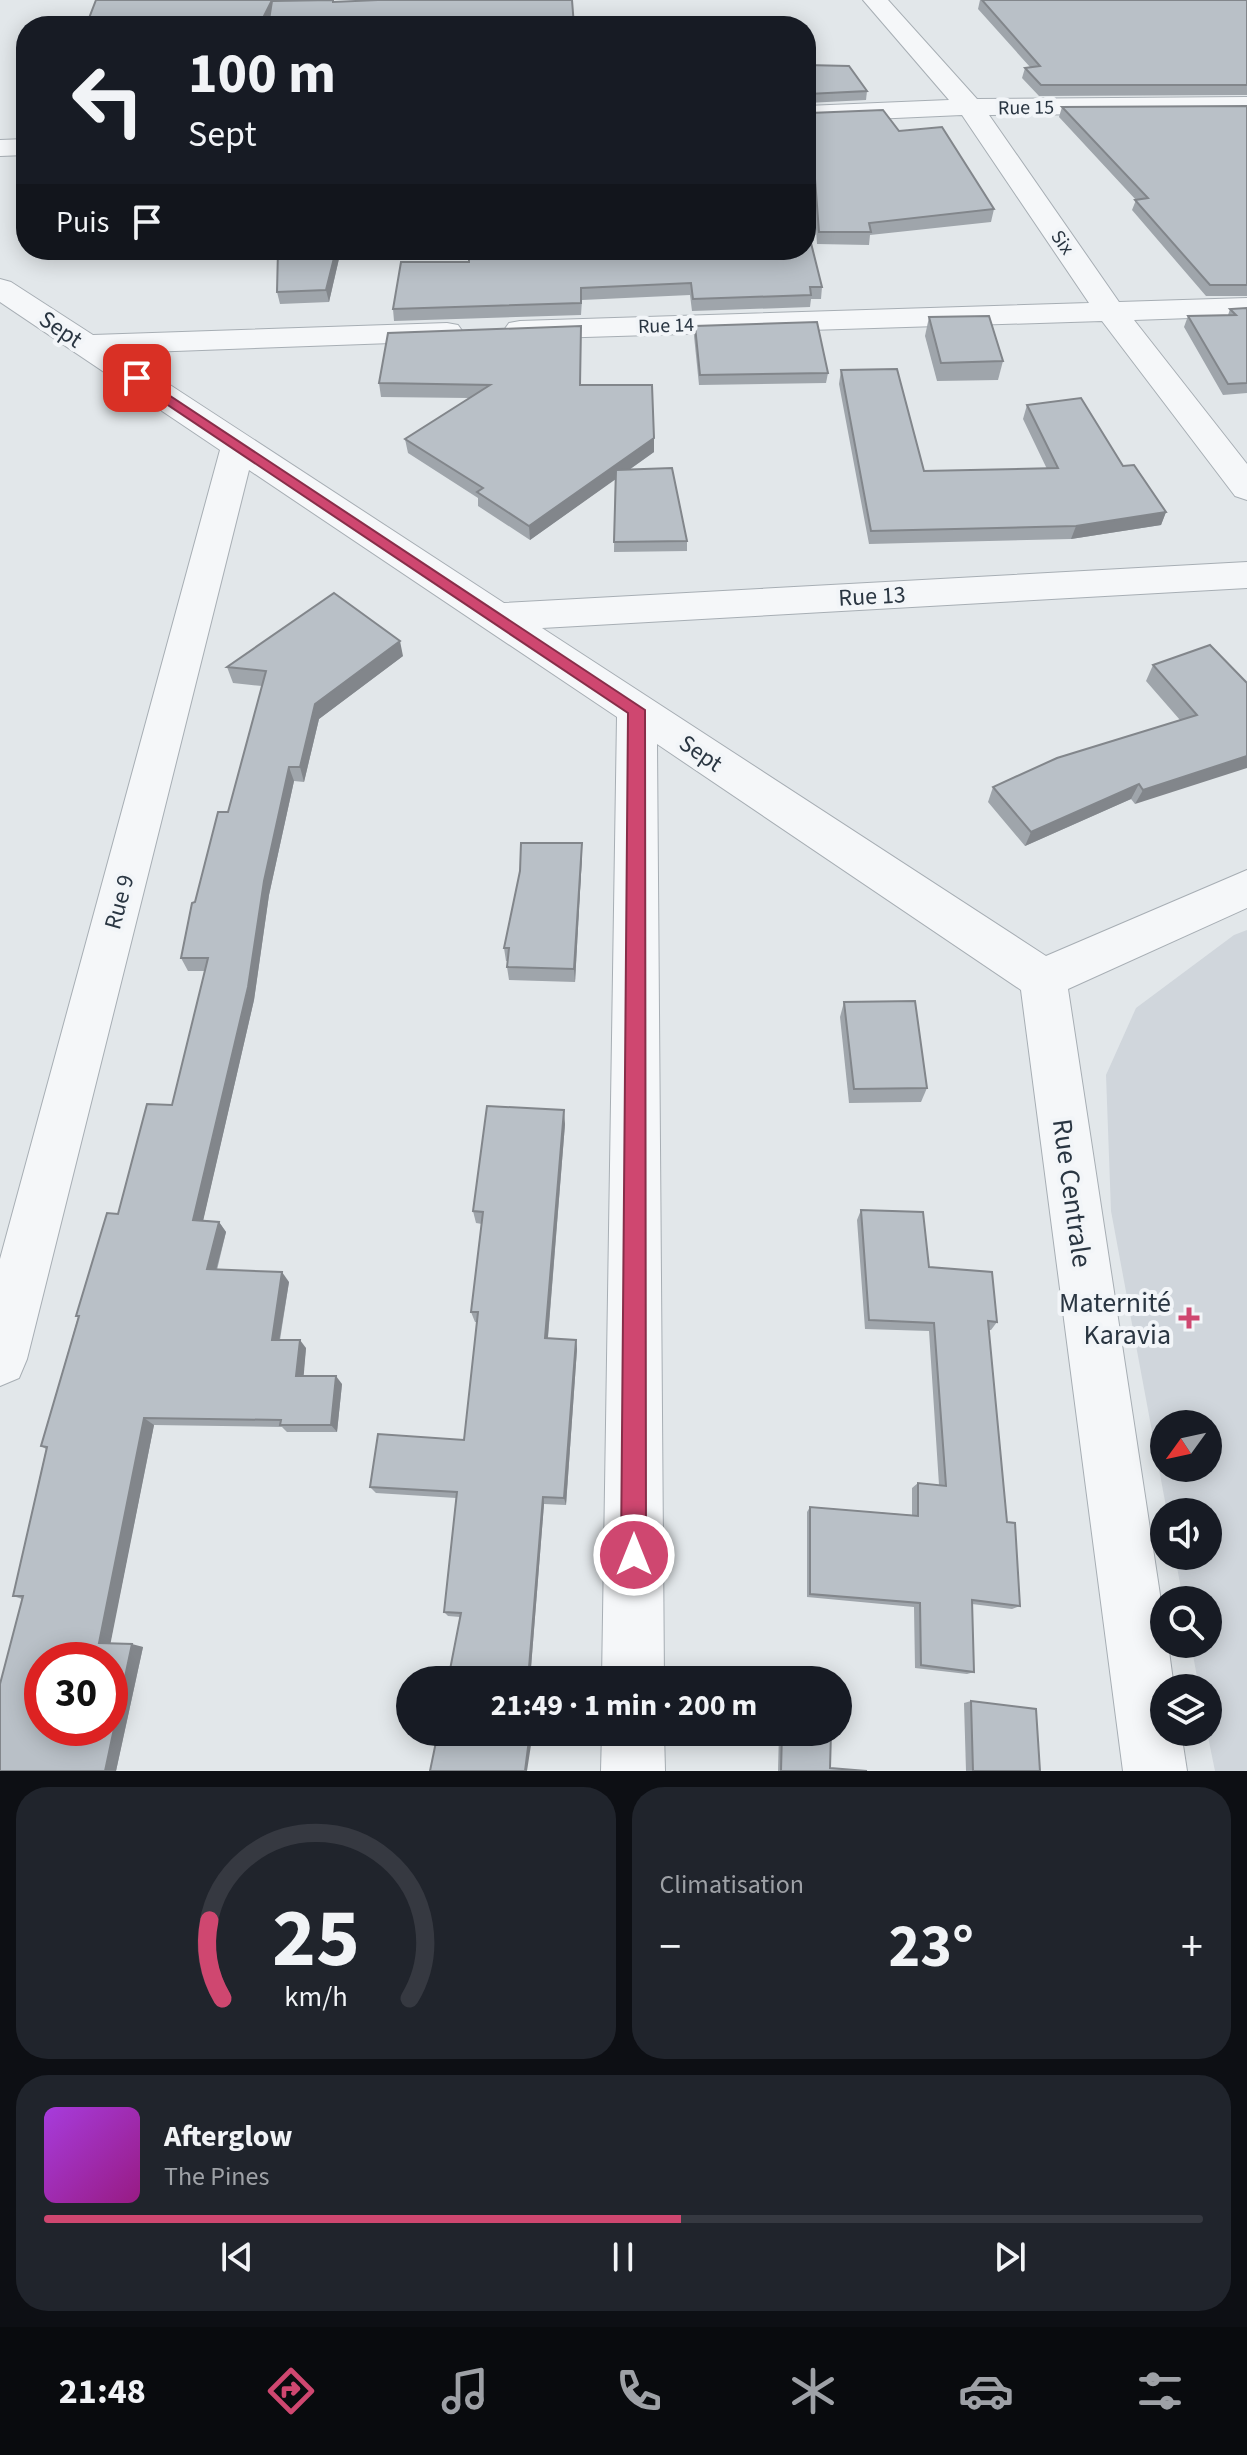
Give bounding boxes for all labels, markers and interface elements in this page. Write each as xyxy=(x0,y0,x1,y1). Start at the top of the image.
text: 100 m xyxy=(188,35,336,114)
icon: left xyxy=(56,48,160,152)
street label: Rue 15 xyxy=(998,94,1054,122)
text: Sept xyxy=(188,109,257,160)
icon: arrive xyxy=(125,200,169,244)
text: Puis xyxy=(56,201,109,244)
street label: Six xyxy=(1044,224,1081,261)
street label: Sept xyxy=(32,302,89,357)
street label: Rue 14 xyxy=(638,311,695,341)
pin xyxy=(103,344,171,412)
icon: arrive xyxy=(115,356,159,400)
street label: Rue 13 xyxy=(838,577,907,616)
street label: Sept xyxy=(672,726,729,781)
street label: Rue 9 xyxy=(95,871,144,933)
street label: Rue Centrale xyxy=(1042,1116,1102,1270)
place label: Maternité Karavia xyxy=(1059,1283,1171,1355)
marker: Maternité Karavia xyxy=(1178,1307,1200,1329)
north arrow xyxy=(1150,1410,1222,1482)
map controls xyxy=(1150,1410,1222,1746)
button: sound xyxy=(1150,1498,1222,1570)
position arrow xyxy=(592,1513,676,1597)
button: search xyxy=(1150,1586,1222,1658)
speed limit sign: 30 xyxy=(24,1642,128,1746)
button: layers xyxy=(1150,1674,1222,1746)
text: 21:49 · 1 min · 200 m xyxy=(491,1684,757,1727)
text: Climatisation xyxy=(660,1866,804,1903)
text: 25 xyxy=(272,1880,360,1998)
text: 23° xyxy=(889,1905,974,1990)
text: − xyxy=(660,1916,681,1979)
text: + xyxy=(1181,1916,1203,1979)
text: km/h xyxy=(284,1977,347,2017)
text: Afterglow xyxy=(164,2115,292,2158)
text: The Pines xyxy=(164,2158,269,2195)
icon: previous xyxy=(215,2235,259,2279)
icon: pause xyxy=(601,2235,645,2279)
icon: next xyxy=(988,2235,1032,2279)
icon: directions xyxy=(263,2363,319,2419)
icon: music xyxy=(437,2363,493,2419)
icon: phone xyxy=(611,2363,667,2419)
icon: climate xyxy=(785,2363,841,2419)
icon: car xyxy=(958,2363,1014,2419)
icon: filters xyxy=(1132,2363,1188,2419)
text: 21:48 xyxy=(59,2366,146,2417)

